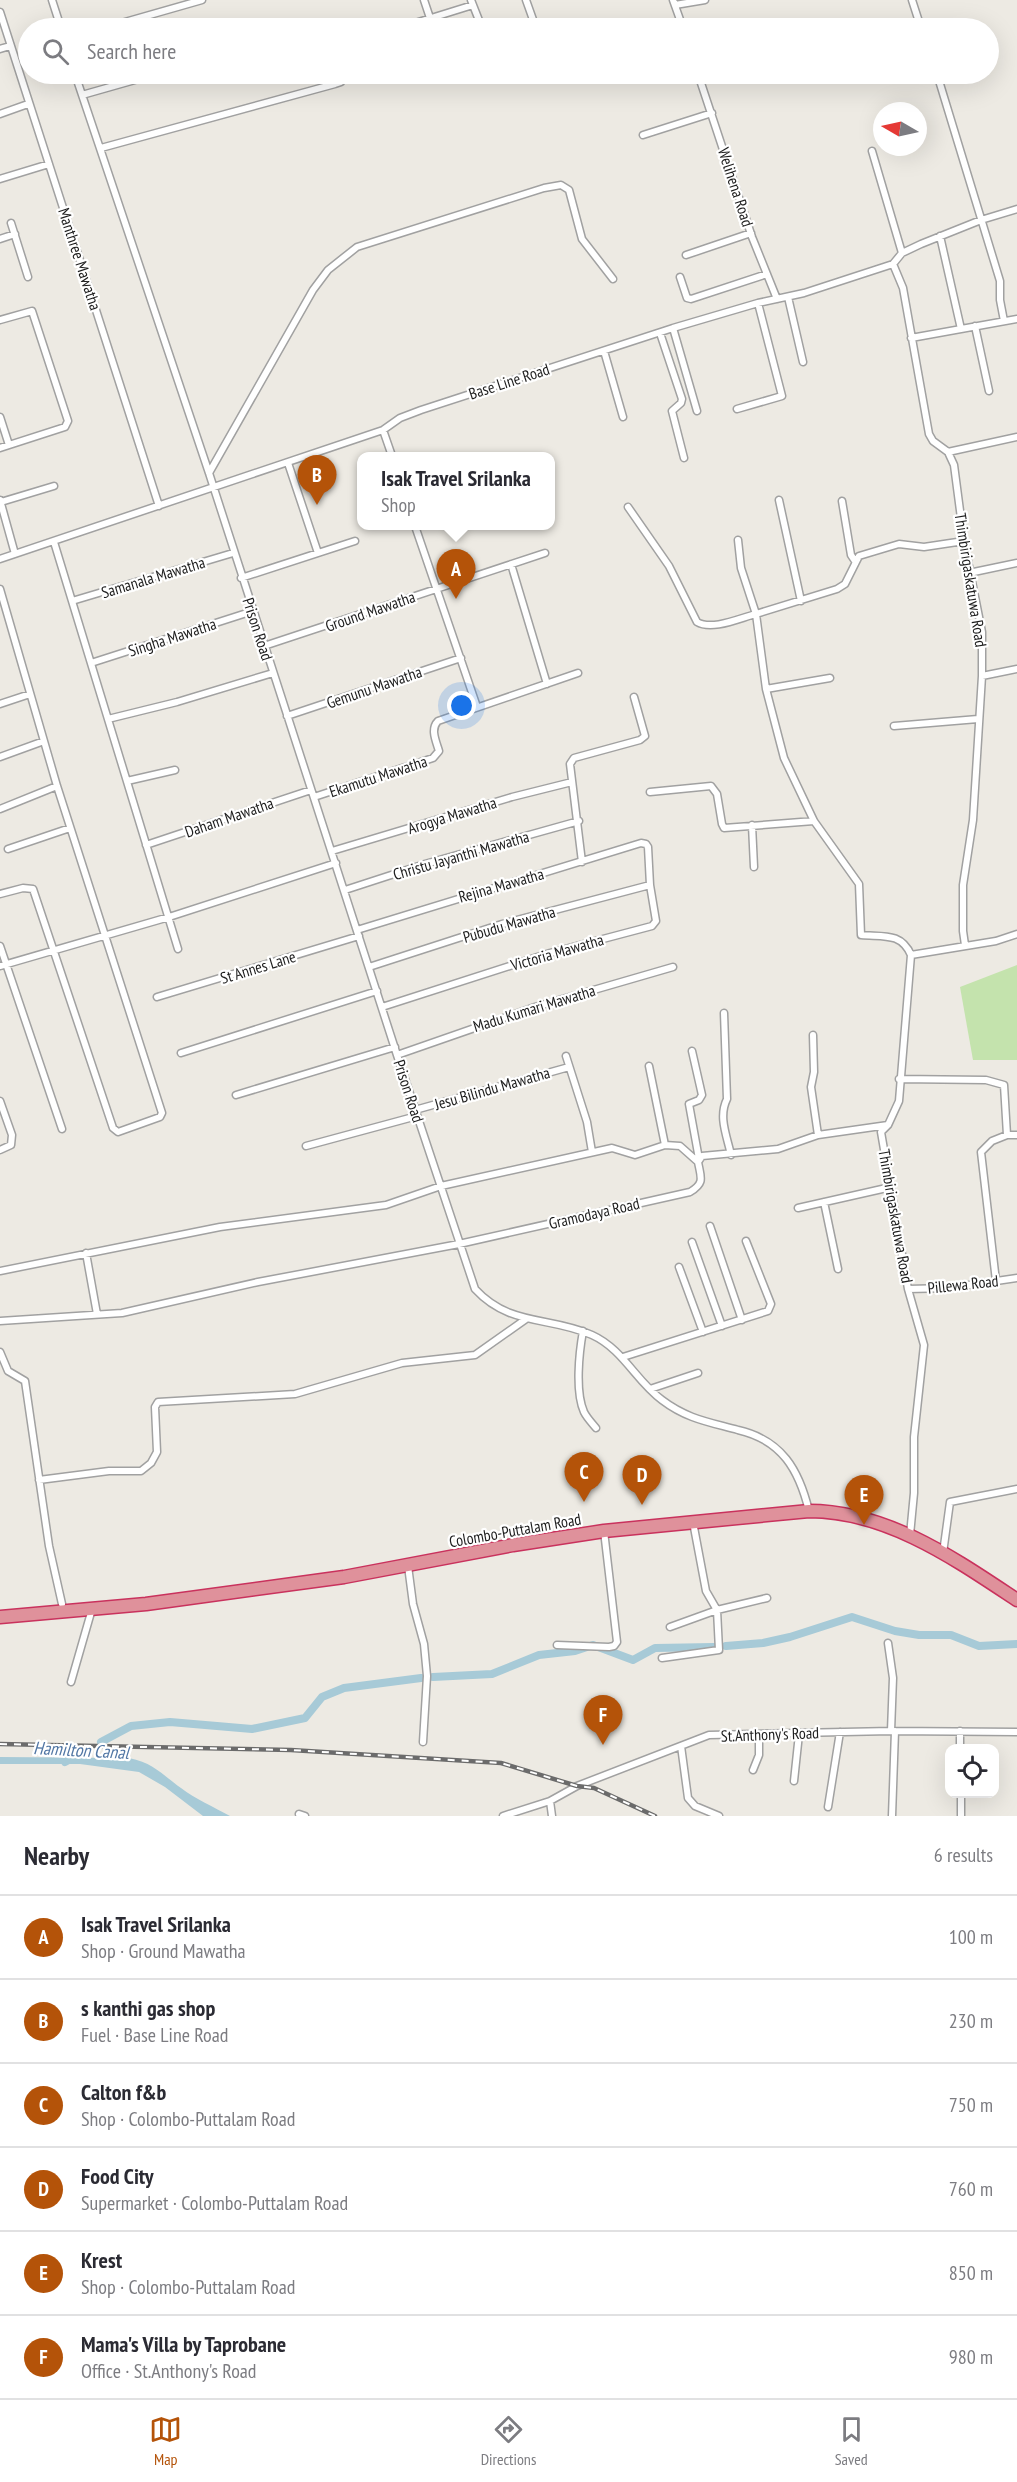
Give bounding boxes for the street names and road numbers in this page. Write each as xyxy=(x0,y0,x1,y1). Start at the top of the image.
street label: Welihena Road xyxy=(714,145,758,229)
street label: Manthree Mawatha xyxy=(54,205,106,313)
street label: Base Line Road xyxy=(466,359,552,403)
street label: Thimbirigaskatuwa Road xyxy=(951,511,991,649)
street label: Samanala Mawatha xyxy=(99,552,207,602)
street label: Ground Mawatha xyxy=(322,586,418,636)
street label: Prison Road xyxy=(238,595,278,663)
street label: Singha Mawatha xyxy=(125,613,219,661)
street label: Gemunu Mawatha xyxy=(324,661,424,713)
street label: Ekamutu Mawatha xyxy=(326,751,430,801)
street label: Arogya Mawatha xyxy=(405,792,499,838)
street label: Daham Mawatha xyxy=(182,793,276,841)
street label: Christu Jayanthi Mawatha xyxy=(391,826,531,884)
street label: Rejina Mawatha xyxy=(456,863,546,907)
street label: Pubudu Mawatha xyxy=(461,901,557,947)
street label: Victoria Mawatha xyxy=(507,929,606,975)
street label: St Annes Lane xyxy=(218,946,298,988)
street label: Madu Kumari Mawatha xyxy=(470,980,598,1036)
street label: Prison Road xyxy=(389,1057,429,1125)
street label: Jesu Bilindu Mawatha xyxy=(431,1062,552,1114)
street label: Thimbirigaskatuwa Road xyxy=(874,1148,918,1285)
street label: Gramodaya Road xyxy=(547,1193,641,1233)
street label: Pillewa Road xyxy=(927,1270,999,1298)
street label: Colombo-Puttalam Road xyxy=(448,1509,583,1551)
street label: St.Anthony's Road xyxy=(721,1722,820,1746)

